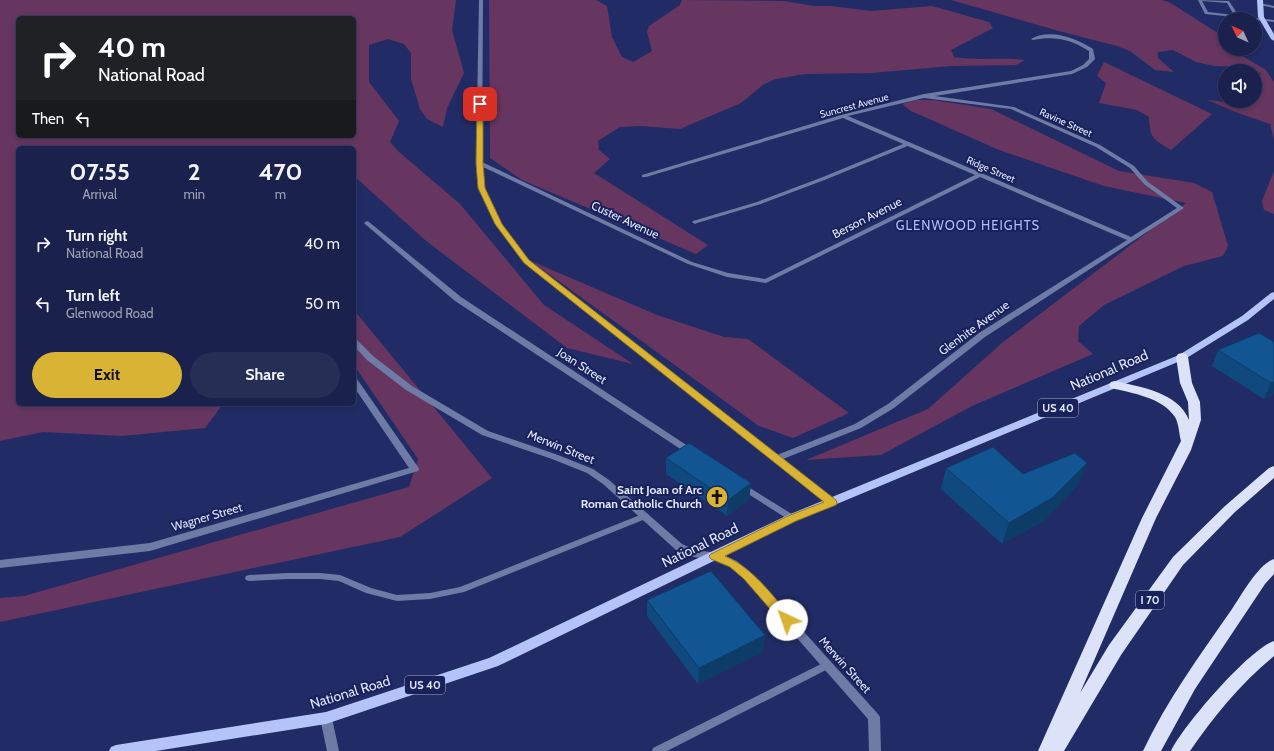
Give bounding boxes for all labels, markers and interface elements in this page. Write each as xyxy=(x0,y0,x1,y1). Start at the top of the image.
north arrow xyxy=(1218,12,1262,56)
map controls xyxy=(1218,12,1262,108)
text: 40 m xyxy=(98,30,166,64)
icon: right xyxy=(32,32,84,84)
text: National Road xyxy=(98,64,205,86)
button: sound xyxy=(1218,64,1262,108)
pin xyxy=(463,87,497,121)
street label: Suncrest Avenue xyxy=(818,90,890,121)
icon: arrive xyxy=(469,93,491,115)
street label: Ravine Street xyxy=(1037,105,1095,140)
icon: left xyxy=(72,108,94,130)
text: Then xyxy=(32,110,64,128)
street label: Ridge Street xyxy=(964,153,1018,186)
text: 07:55 xyxy=(70,157,130,186)
text: 2 xyxy=(188,157,201,186)
text: 470 xyxy=(259,157,302,186)
text: Arrival xyxy=(82,186,117,202)
text: min xyxy=(183,186,205,202)
text: m xyxy=(275,186,286,202)
street label: Berson Avenue xyxy=(829,194,904,242)
street label: Custer Avenue xyxy=(589,197,662,242)
district label: GLENWOOD HEIGHTS xyxy=(896,217,1040,233)
text: Turn right xyxy=(66,227,127,245)
icon: right xyxy=(32,233,54,255)
text: 40 m xyxy=(304,235,340,253)
text: National Road xyxy=(66,245,143,261)
text: Turn left xyxy=(66,287,120,305)
icon: left xyxy=(32,293,54,315)
text: 50 m xyxy=(305,295,340,313)
street label: Glenhite Avenue xyxy=(935,297,1012,358)
text: Glenwood Road xyxy=(66,305,153,321)
street label: Joan Street xyxy=(554,344,610,387)
street label: National Road xyxy=(1067,345,1151,395)
button: Exit xyxy=(32,352,182,398)
button: Share xyxy=(190,352,340,398)
road number: US 40 xyxy=(1038,399,1078,417)
street label: Merwin Street xyxy=(525,426,597,467)
place label: Saint Joan of Arc Roman Catholic Church xyxy=(581,482,703,511)
church icon: Saint Joan of Arc Roman Catholic Church xyxy=(704,484,730,510)
street label: Wagner Street xyxy=(170,499,244,534)
street label: National Road xyxy=(659,519,741,571)
road number: I 70 xyxy=(1136,591,1164,609)
position arrow xyxy=(766,599,808,641)
street label: Merwin Street xyxy=(816,633,875,696)
street label: National Road xyxy=(308,671,392,713)
road number: US 40 xyxy=(405,676,445,694)

